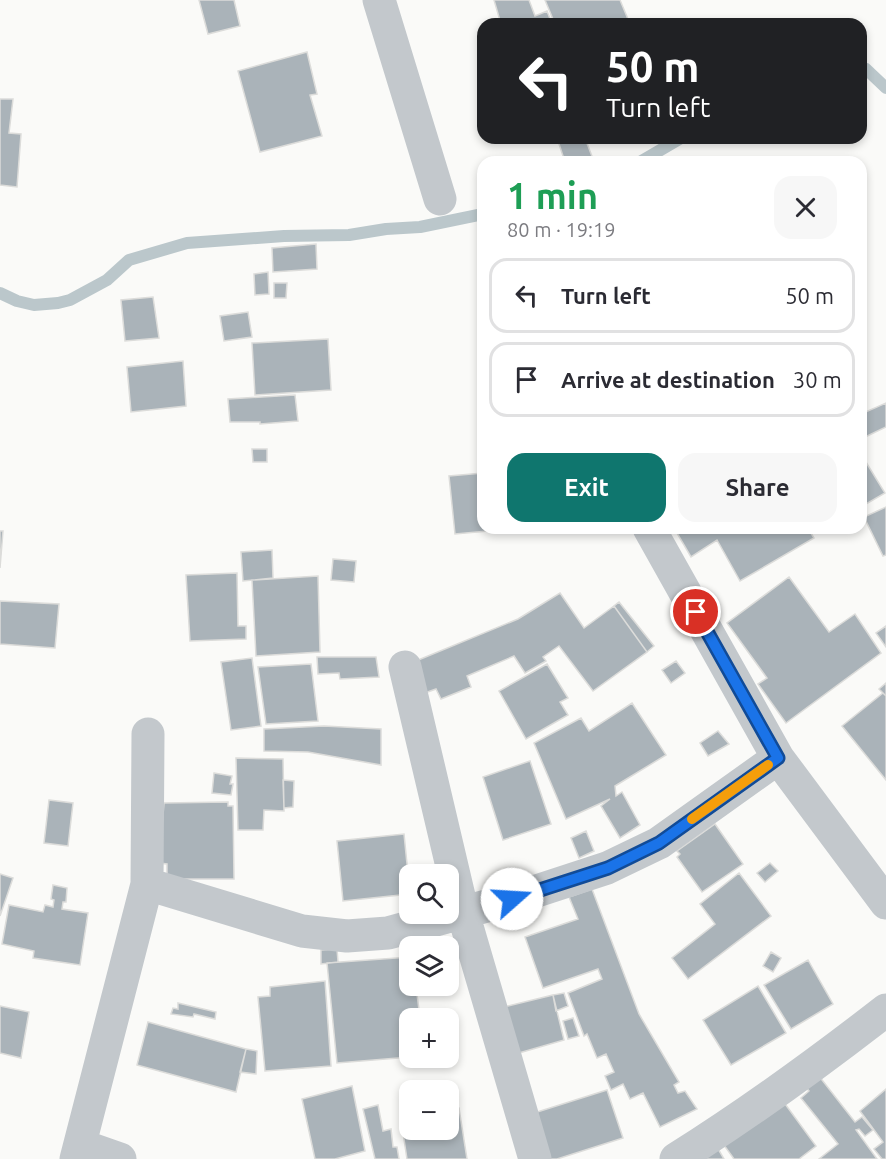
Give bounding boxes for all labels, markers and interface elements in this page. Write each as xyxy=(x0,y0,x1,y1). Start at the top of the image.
icon: left xyxy=(507,42,585,120)
text: 50 m xyxy=(606,43,700,90)
text: Turn left xyxy=(606,92,710,122)
text: 1 min xyxy=(507,175,598,216)
button: close xyxy=(774,176,837,239)
text: 80 m · 19:19 xyxy=(507,218,616,241)
icon: left xyxy=(510,279,543,312)
text: Turn left xyxy=(561,283,651,308)
text: 50 m xyxy=(785,283,834,308)
icon: arrive xyxy=(510,363,543,396)
text: Arrive at destination xyxy=(561,367,775,392)
text: 30 m xyxy=(793,367,842,392)
button: Exit xyxy=(507,453,666,522)
button: Share xyxy=(678,453,837,522)
pin xyxy=(670,586,721,637)
icon: arrive xyxy=(679,595,712,628)
map controls xyxy=(399,864,459,1140)
button: search xyxy=(399,864,459,924)
position arrow xyxy=(480,867,544,931)
button: layers xyxy=(399,936,459,996)
button: + xyxy=(399,1008,459,1068)
button: − xyxy=(399,1080,459,1140)

